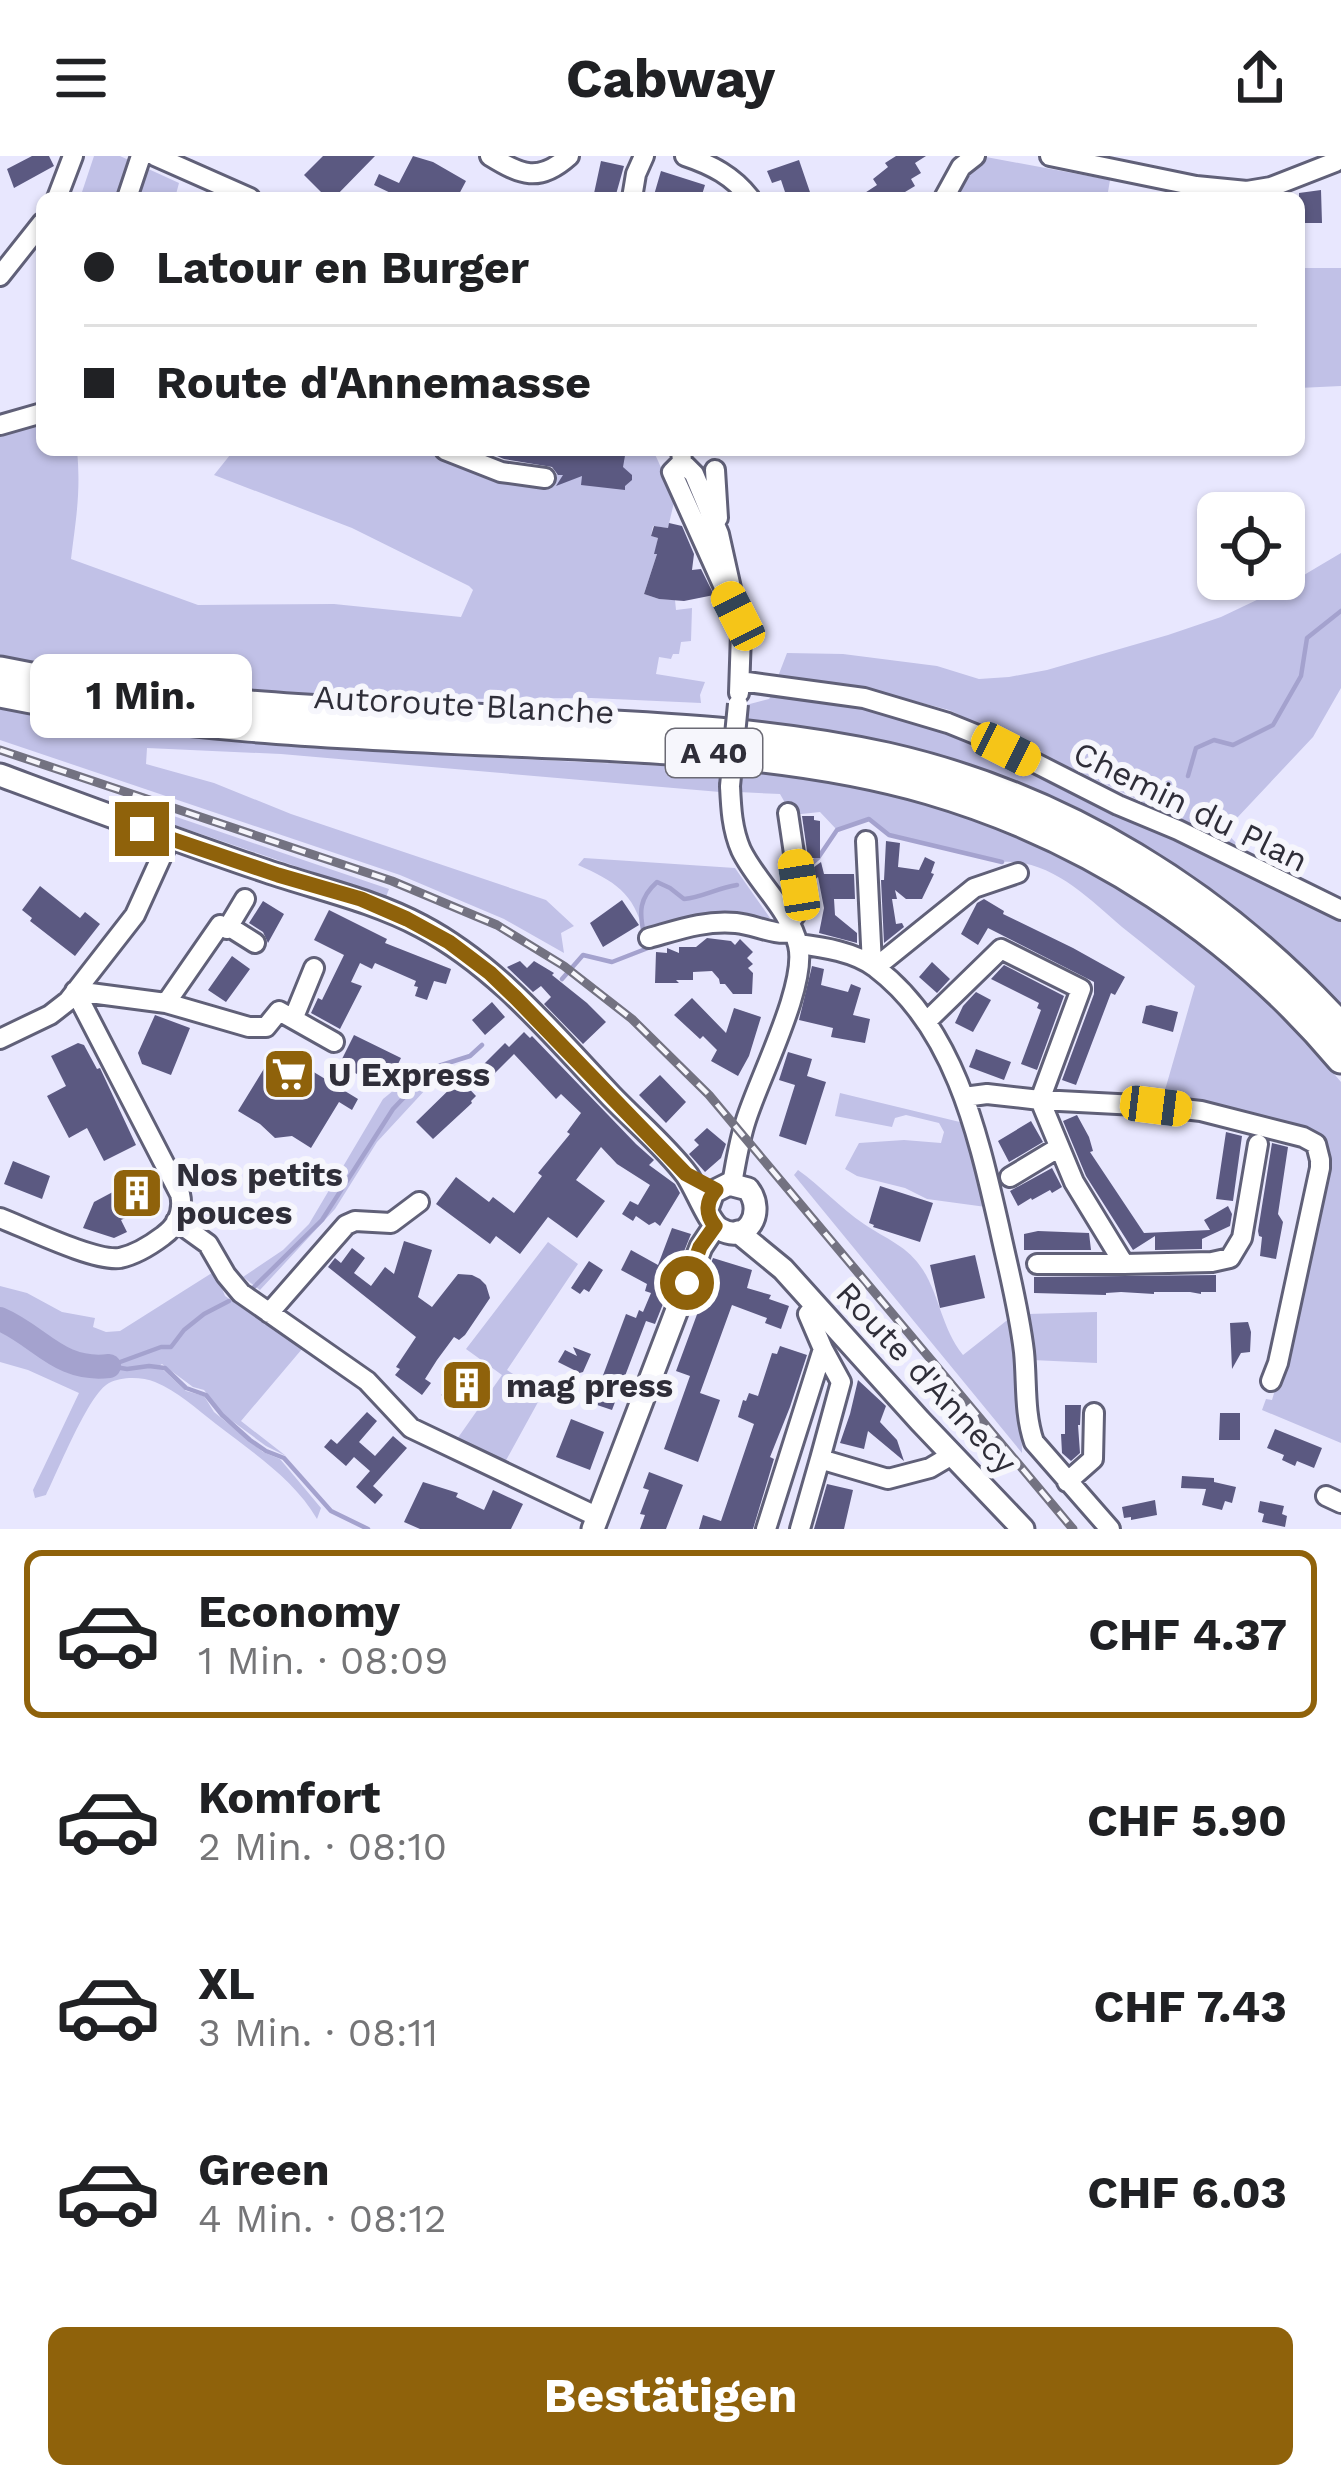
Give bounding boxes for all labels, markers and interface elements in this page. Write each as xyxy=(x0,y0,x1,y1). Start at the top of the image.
icon: menu xyxy=(48,45,114,111)
icon: share xyxy=(1227,45,1293,111)
text: Cabway xyxy=(566,47,775,110)
text: Latour en Burger xyxy=(156,241,529,294)
text: Route d'Annemasse xyxy=(156,356,591,409)
map controls xyxy=(1197,492,1305,600)
button: locate xyxy=(1197,492,1305,600)
car xyxy=(706,576,770,656)
callout: 1 Min. xyxy=(31,655,253,739)
text: 1 Min. xyxy=(86,673,196,718)
street label: Autoroute Blanche xyxy=(312,677,615,732)
car xyxy=(966,717,1046,781)
road number: A 40 xyxy=(666,729,762,777)
street label: Chemin du Plan xyxy=(1067,733,1314,880)
route end xyxy=(115,802,169,856)
car xyxy=(776,847,822,923)
supermarket icon: U Express xyxy=(261,1046,317,1102)
place label: U Express xyxy=(328,1055,490,1094)
car xyxy=(1118,1084,1194,1128)
place label: Nos petits pouces xyxy=(176,1155,343,1232)
building icon: Nos petits pouces xyxy=(109,1165,165,1221)
route start xyxy=(660,1256,714,1310)
street label: Route d'Annecy xyxy=(828,1274,1025,1481)
building icon: mag press xyxy=(439,1357,495,1413)
place label: mag press xyxy=(506,1366,673,1405)
icon: car xyxy=(54,1580,162,1688)
text: Economy xyxy=(198,1585,400,1638)
text: CHF 4.37 xyxy=(1088,1608,1287,1661)
text: 1 Min. · 08:09 xyxy=(198,1638,448,1683)
icon: car xyxy=(54,1766,162,1874)
text: Komfort xyxy=(198,1771,380,1824)
text: CHF 5.90 xyxy=(1087,1794,1287,1847)
text: 2 Min. · 08:10 xyxy=(198,1824,447,1869)
icon: car xyxy=(54,1952,162,2060)
text: XL xyxy=(198,1957,255,2010)
text: CHF 7.43 xyxy=(1094,1980,1287,2033)
text: 3 Min. · 08:11 xyxy=(198,2010,438,2055)
icon: car xyxy=(54,2138,162,2246)
text: Green xyxy=(198,2143,330,2196)
text: CHF 6.03 xyxy=(1087,2166,1287,2219)
text: 4 Min. · 08:12 xyxy=(198,2196,447,2241)
button: Bestätigen xyxy=(48,2327,1293,2465)

